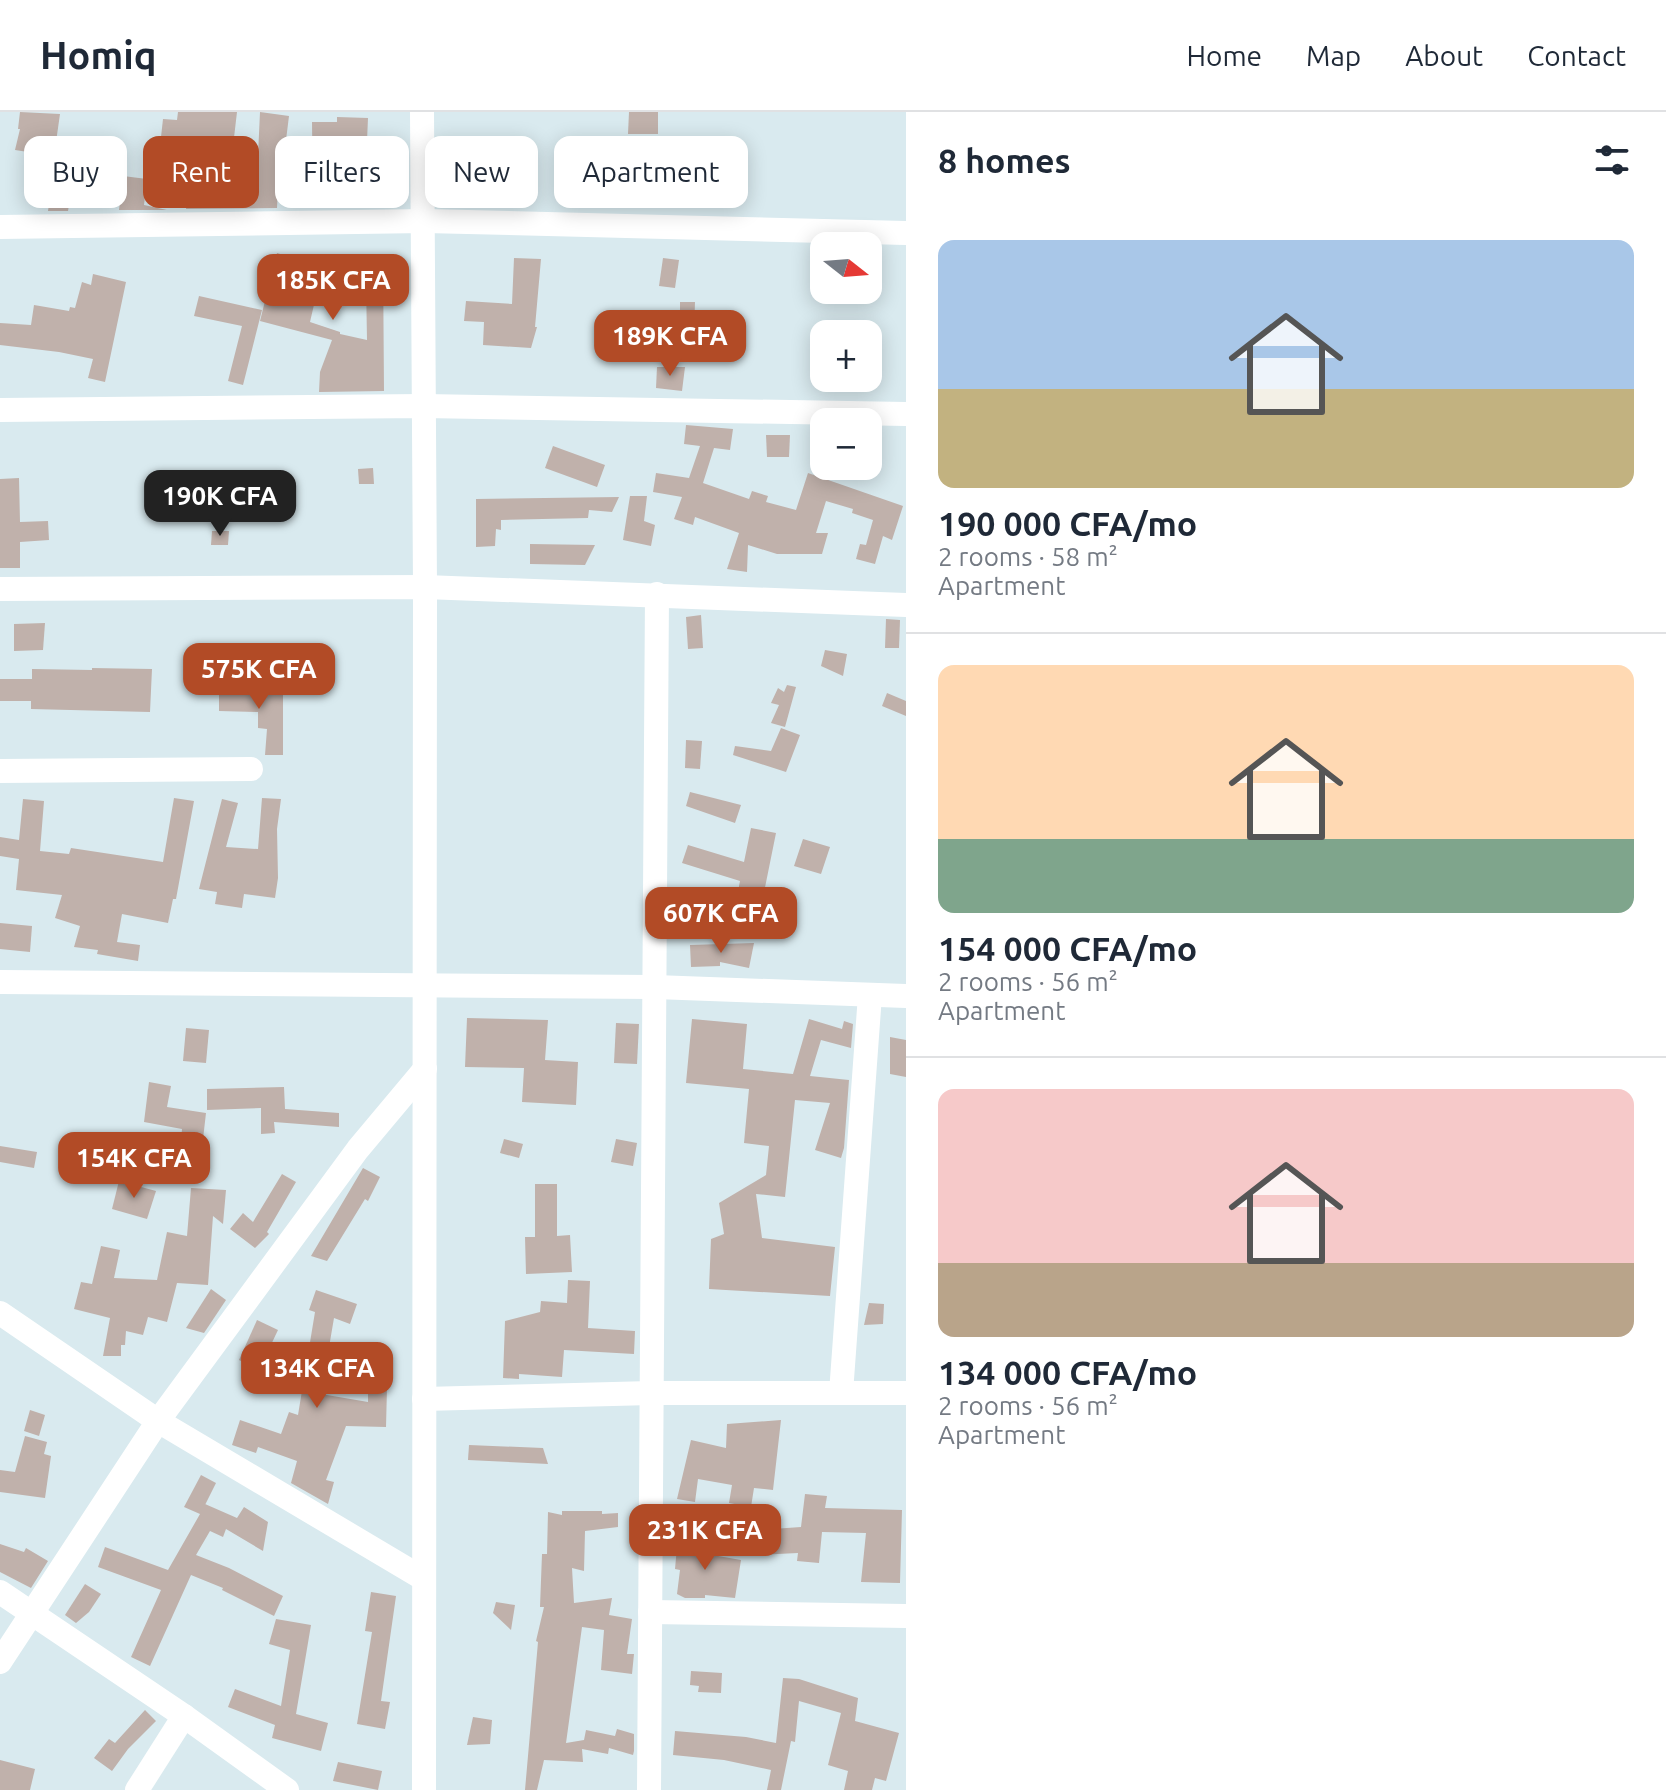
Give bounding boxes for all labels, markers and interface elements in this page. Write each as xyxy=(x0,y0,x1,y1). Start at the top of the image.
text: Homiq xyxy=(40,34,157,76)
text: Home xyxy=(1187,40,1262,71)
text: Map xyxy=(1306,40,1361,71)
text: About xyxy=(1405,40,1483,71)
text: Contact xyxy=(1527,40,1626,71)
chip: Buy xyxy=(24,136,127,208)
chip: Rent xyxy=(143,136,259,208)
chip: Filters xyxy=(275,136,409,208)
chip: New xyxy=(425,136,538,208)
chip: Apartment xyxy=(554,136,748,208)
icon: filters xyxy=(1590,138,1634,182)
text: 8 homes xyxy=(938,141,1071,179)
north arrow xyxy=(810,232,882,304)
map controls xyxy=(810,232,882,480)
pin: 185K CFA xyxy=(250,254,416,322)
text: 185K CFA xyxy=(275,265,391,294)
icon: home xyxy=(1214,292,1358,436)
pin: 189K CFA xyxy=(587,310,753,378)
button: + xyxy=(810,320,882,392)
text: 189K CFA xyxy=(612,321,728,350)
button: − xyxy=(810,408,882,480)
pin: 190K CFA xyxy=(137,470,303,538)
text: 190K CFA xyxy=(162,481,278,510)
text: 190 000 CFA/mo xyxy=(938,504,1197,542)
text: 2 rooms · 58 m² xyxy=(938,542,1118,571)
text: Apartment xyxy=(938,571,1065,600)
pin: 575K CFA xyxy=(176,643,342,711)
text: 575K CFA xyxy=(201,654,317,683)
icon: home xyxy=(1214,717,1358,861)
pin: 607K CFA xyxy=(638,887,804,955)
text: 607K CFA xyxy=(663,898,779,927)
text: 154 000 CFA/mo xyxy=(938,929,1197,967)
text: 2 rooms · 56 m² xyxy=(938,967,1118,996)
text: Apartment xyxy=(938,996,1065,1025)
pin: 154K CFA xyxy=(51,1132,217,1200)
icon: home xyxy=(1214,1141,1358,1285)
text: 154K CFA xyxy=(76,1143,192,1172)
pin: 134K CFA xyxy=(234,1342,400,1410)
text: 134K CFA xyxy=(259,1353,375,1382)
text: 134 000 CFA/mo xyxy=(938,1353,1197,1391)
text: 2 rooms · 56 m² xyxy=(938,1391,1118,1420)
text: Apartment xyxy=(938,1420,1065,1449)
pin: 231K CFA xyxy=(622,1504,788,1572)
text: 231K CFA xyxy=(647,1515,763,1544)

